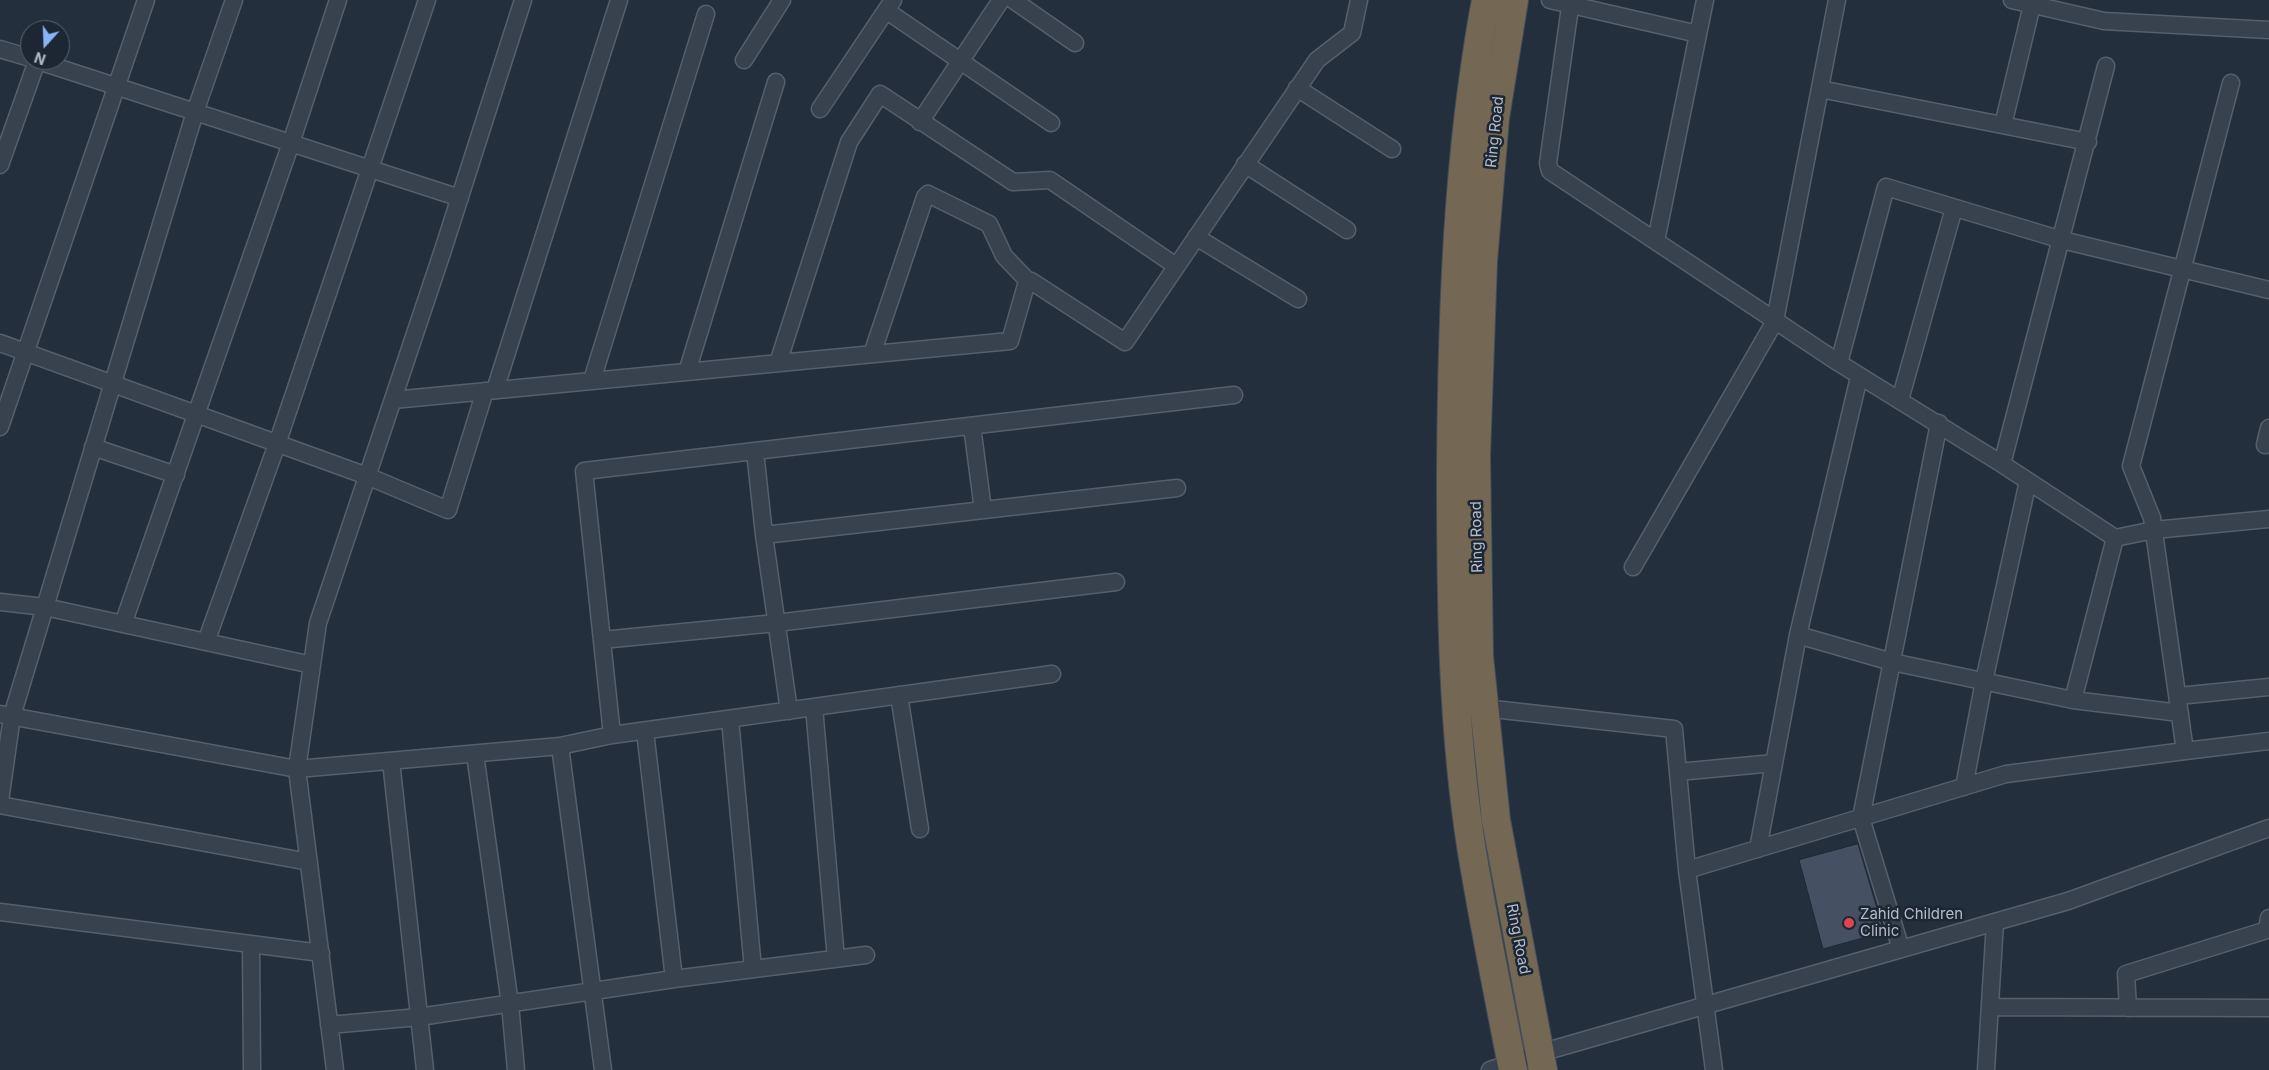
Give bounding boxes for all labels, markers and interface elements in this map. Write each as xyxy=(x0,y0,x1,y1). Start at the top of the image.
north arrow xyxy=(20,20,70,70)
text: N xyxy=(32,49,48,68)
street label: Ring Road xyxy=(1482,95,1508,169)
street label: Ring Road xyxy=(1467,501,1487,573)
street label: Ring Road xyxy=(1502,902,1534,976)
place label: Zahid Children Clinic xyxy=(1860,905,1963,940)
marker: Zahid Children Clinic xyxy=(1842,916,1856,930)

